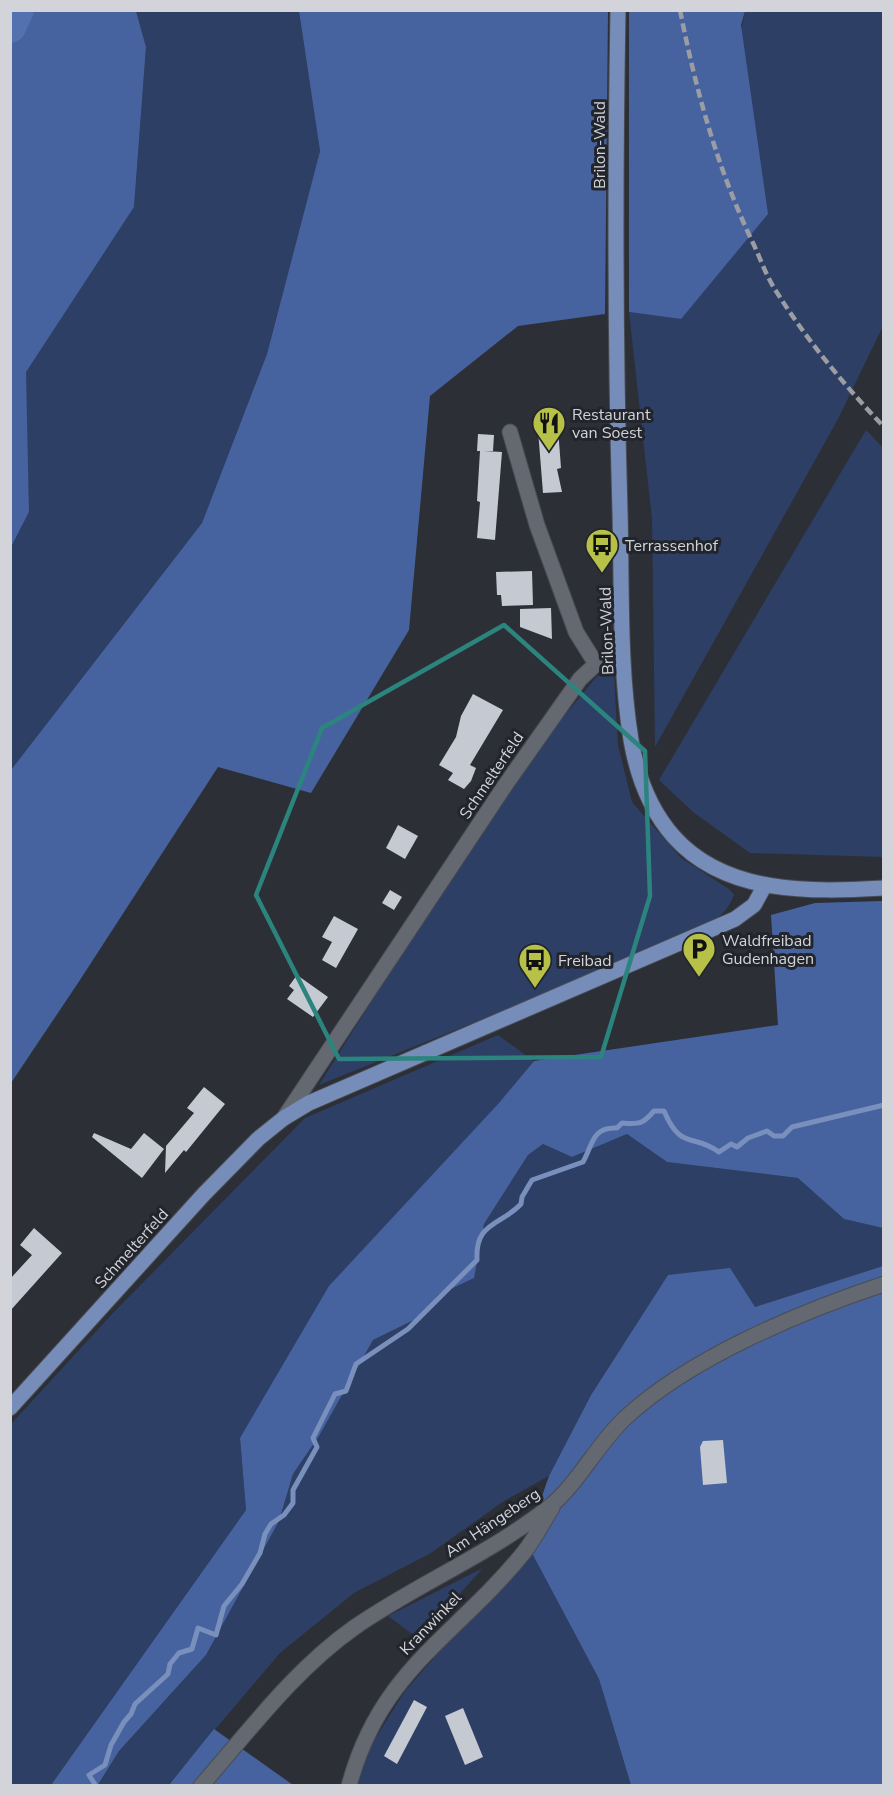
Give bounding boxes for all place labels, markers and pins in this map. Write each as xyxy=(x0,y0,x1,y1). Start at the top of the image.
place label: Restaurant van Soest xyxy=(572,404,651,444)
restaurant icon: Restaurant van Soest xyxy=(531,405,567,452)
bus stop icon: Terrassenhof xyxy=(584,527,620,574)
place label: Terrassenhof xyxy=(625,535,719,557)
place label: Waldfreibad Gudenhagen xyxy=(722,930,814,970)
parking icon: Waldfreibad Gudenhagen xyxy=(681,931,717,978)
bus stop icon: Freibad xyxy=(517,942,553,989)
place label: Freibad xyxy=(558,950,612,972)

